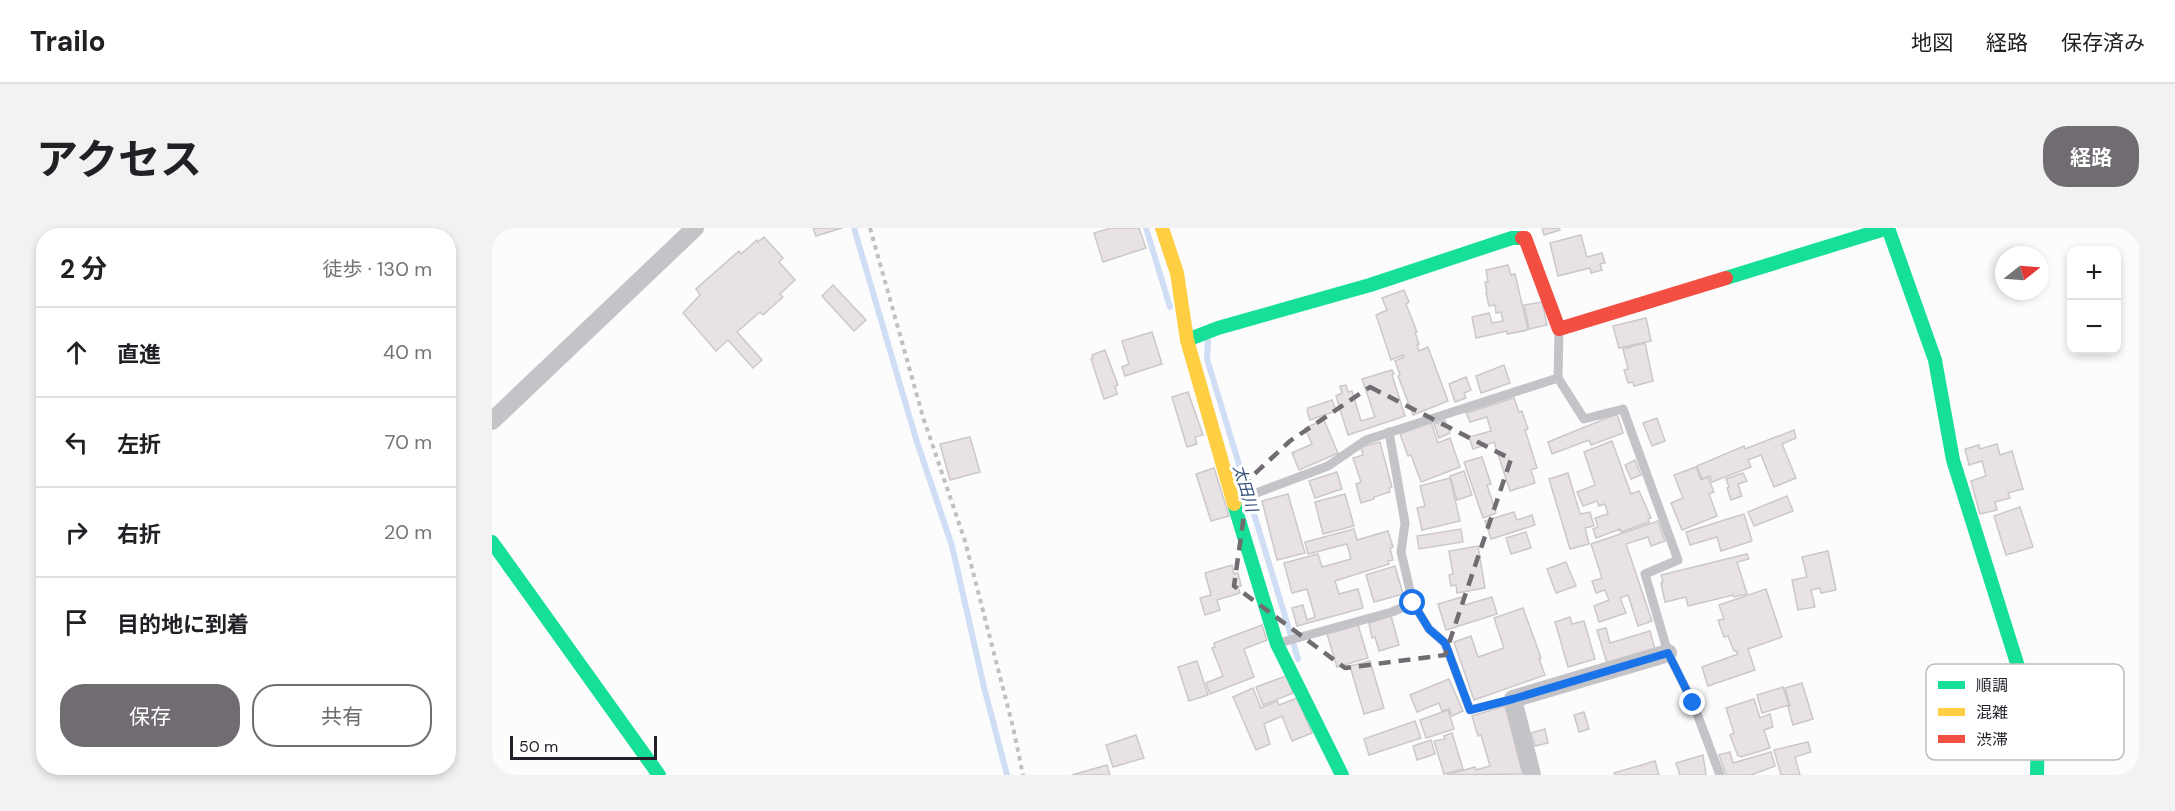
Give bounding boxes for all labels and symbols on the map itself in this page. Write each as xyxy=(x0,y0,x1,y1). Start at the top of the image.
north arrow xyxy=(1995,246,2049,300)
water label: 太田川 xyxy=(1228,462,1263,516)
route start xyxy=(1399,589,1425,615)
legend xyxy=(1926,664,2124,760)
text: 順調 xyxy=(1976,675,2008,696)
route end xyxy=(1679,689,1705,715)
text: 混雑 xyxy=(1976,702,2008,723)
text: 渋滞 xyxy=(1976,729,2008,750)
scale bar xyxy=(510,733,657,760)

